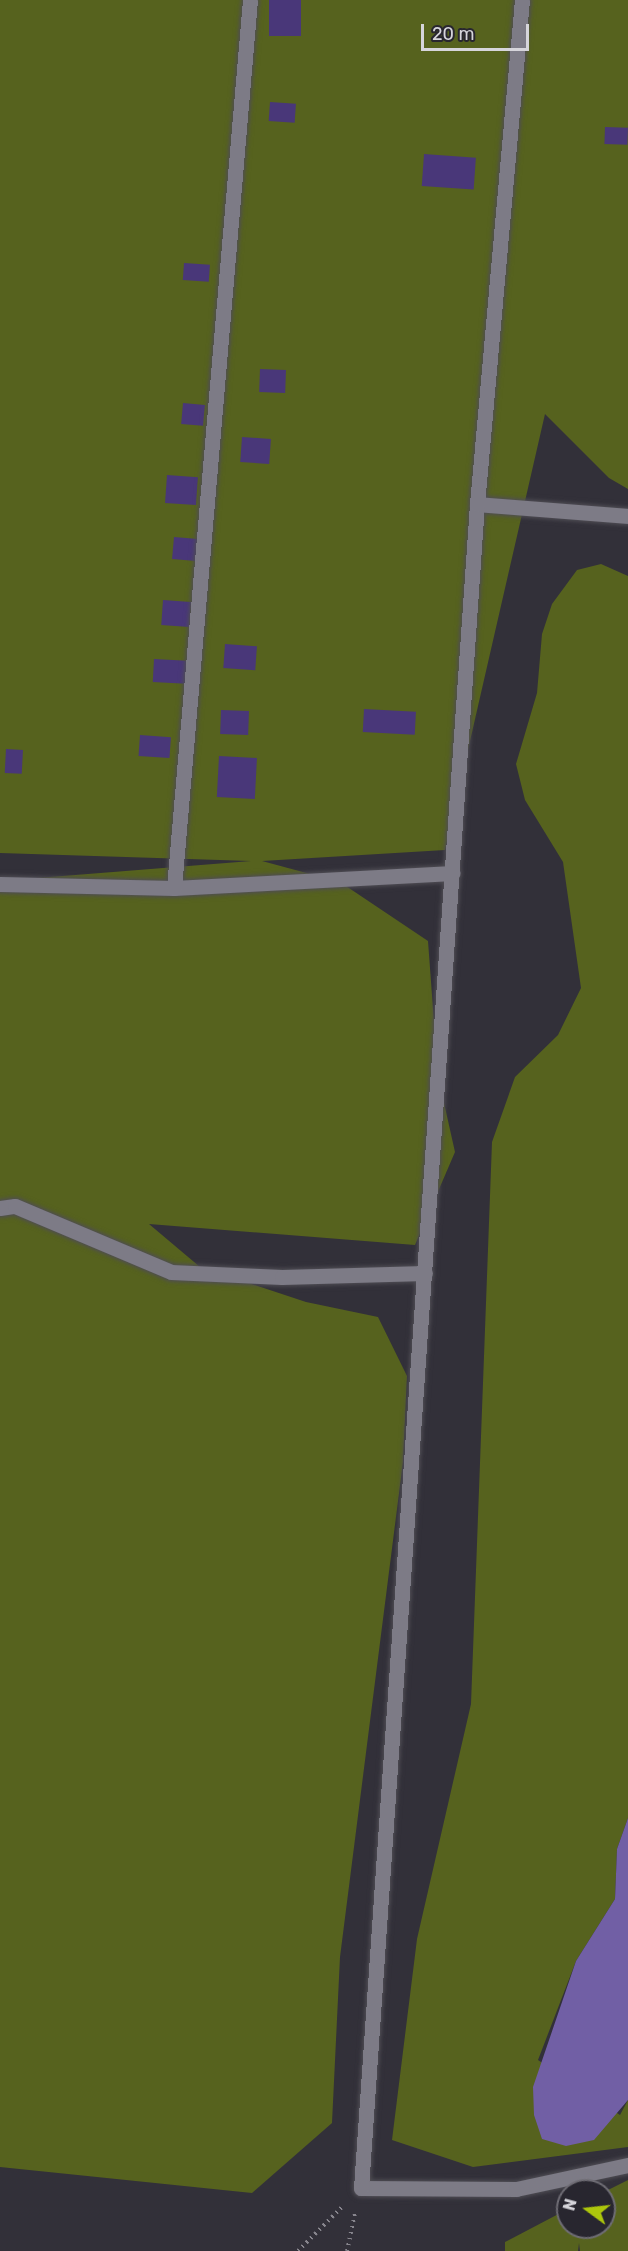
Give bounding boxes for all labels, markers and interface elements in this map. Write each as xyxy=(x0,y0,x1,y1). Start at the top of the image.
scale bar xyxy=(424,12,532,50)
text: 20 m xyxy=(432,23,474,45)
north arrow xyxy=(556,2179,616,2239)
text: N xyxy=(559,2197,581,2213)

